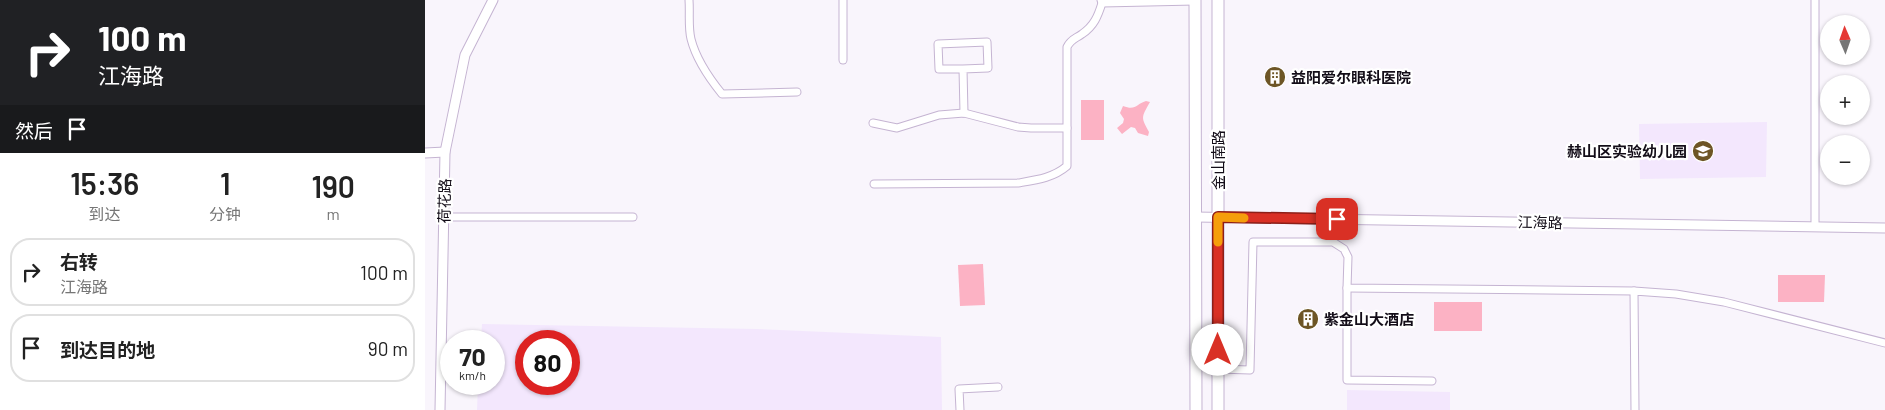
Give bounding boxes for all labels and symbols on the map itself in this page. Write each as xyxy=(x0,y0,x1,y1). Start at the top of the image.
north arrow xyxy=(1820,15,1870,65)
building icon: 益阳爱尔眼科医院 xyxy=(1263,65,1287,89)
place label: 益阳爱尔眼科医院 xyxy=(1291,68,1411,86)
street label: 金山南路 xyxy=(1209,130,1227,190)
school or university icon: 赫山区实验幼儿园 xyxy=(1691,139,1715,163)
place label: 赫山区实验幼儿园 xyxy=(1567,142,1687,160)
street label: 荷花路 xyxy=(435,178,453,224)
pin xyxy=(1316,198,1358,240)
street label: 江海路 xyxy=(1517,213,1563,231)
building icon: 紫金山大酒店 xyxy=(1296,307,1320,331)
place label: 紫金山大酒店 xyxy=(1324,310,1414,328)
position arrow xyxy=(1191,323,1243,375)
speed limit sign: 80 xyxy=(515,330,580,395)

